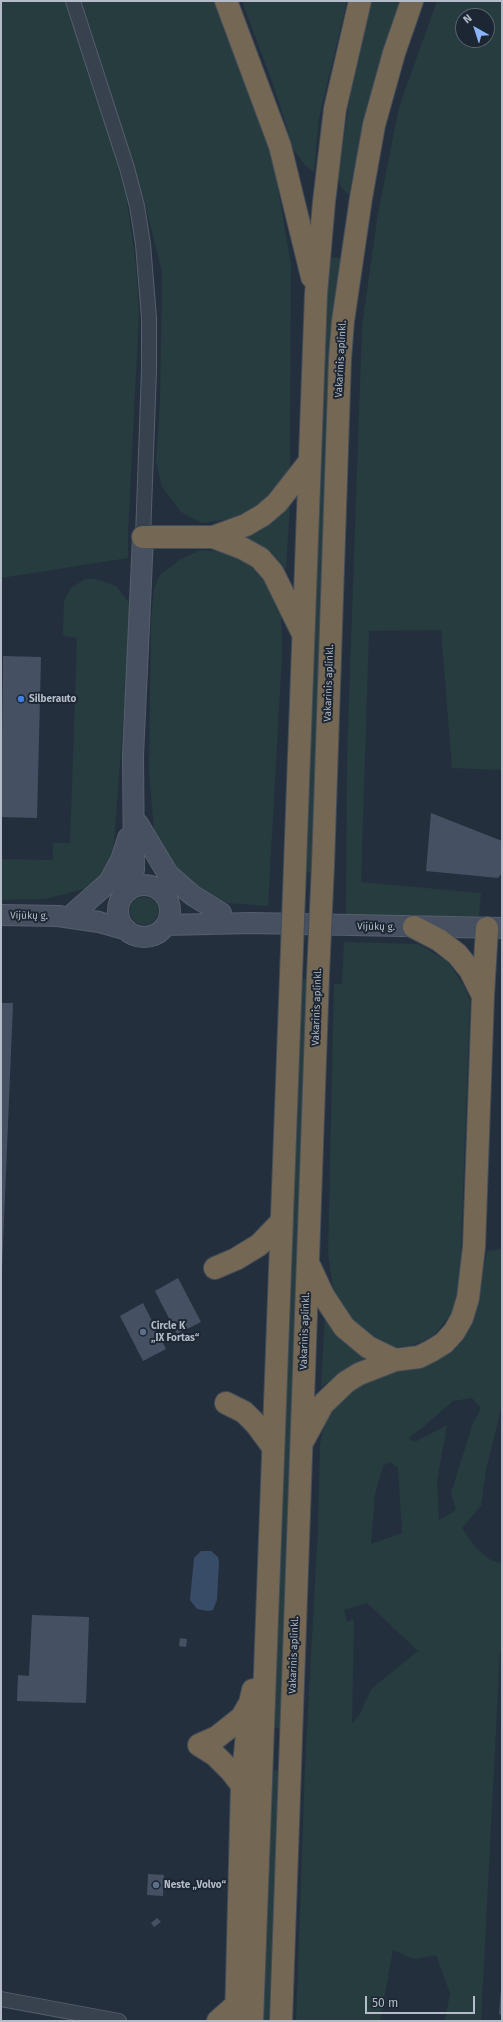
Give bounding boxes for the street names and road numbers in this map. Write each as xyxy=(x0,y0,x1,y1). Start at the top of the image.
street label: Vakarinis aplinkl. xyxy=(333,320,349,398)
street label: Vakarinis aplinkl. xyxy=(322,644,336,722)
street label: Vijūkų g. xyxy=(10,910,48,922)
street label: Vijūkų g. xyxy=(357,921,395,933)
street label: Vakarinis aplinkl. xyxy=(310,968,324,1046)
street label: Vakarinis aplinkl. xyxy=(298,1292,312,1370)
street label: Vakarinis aplinkl. xyxy=(287,1616,301,1694)

